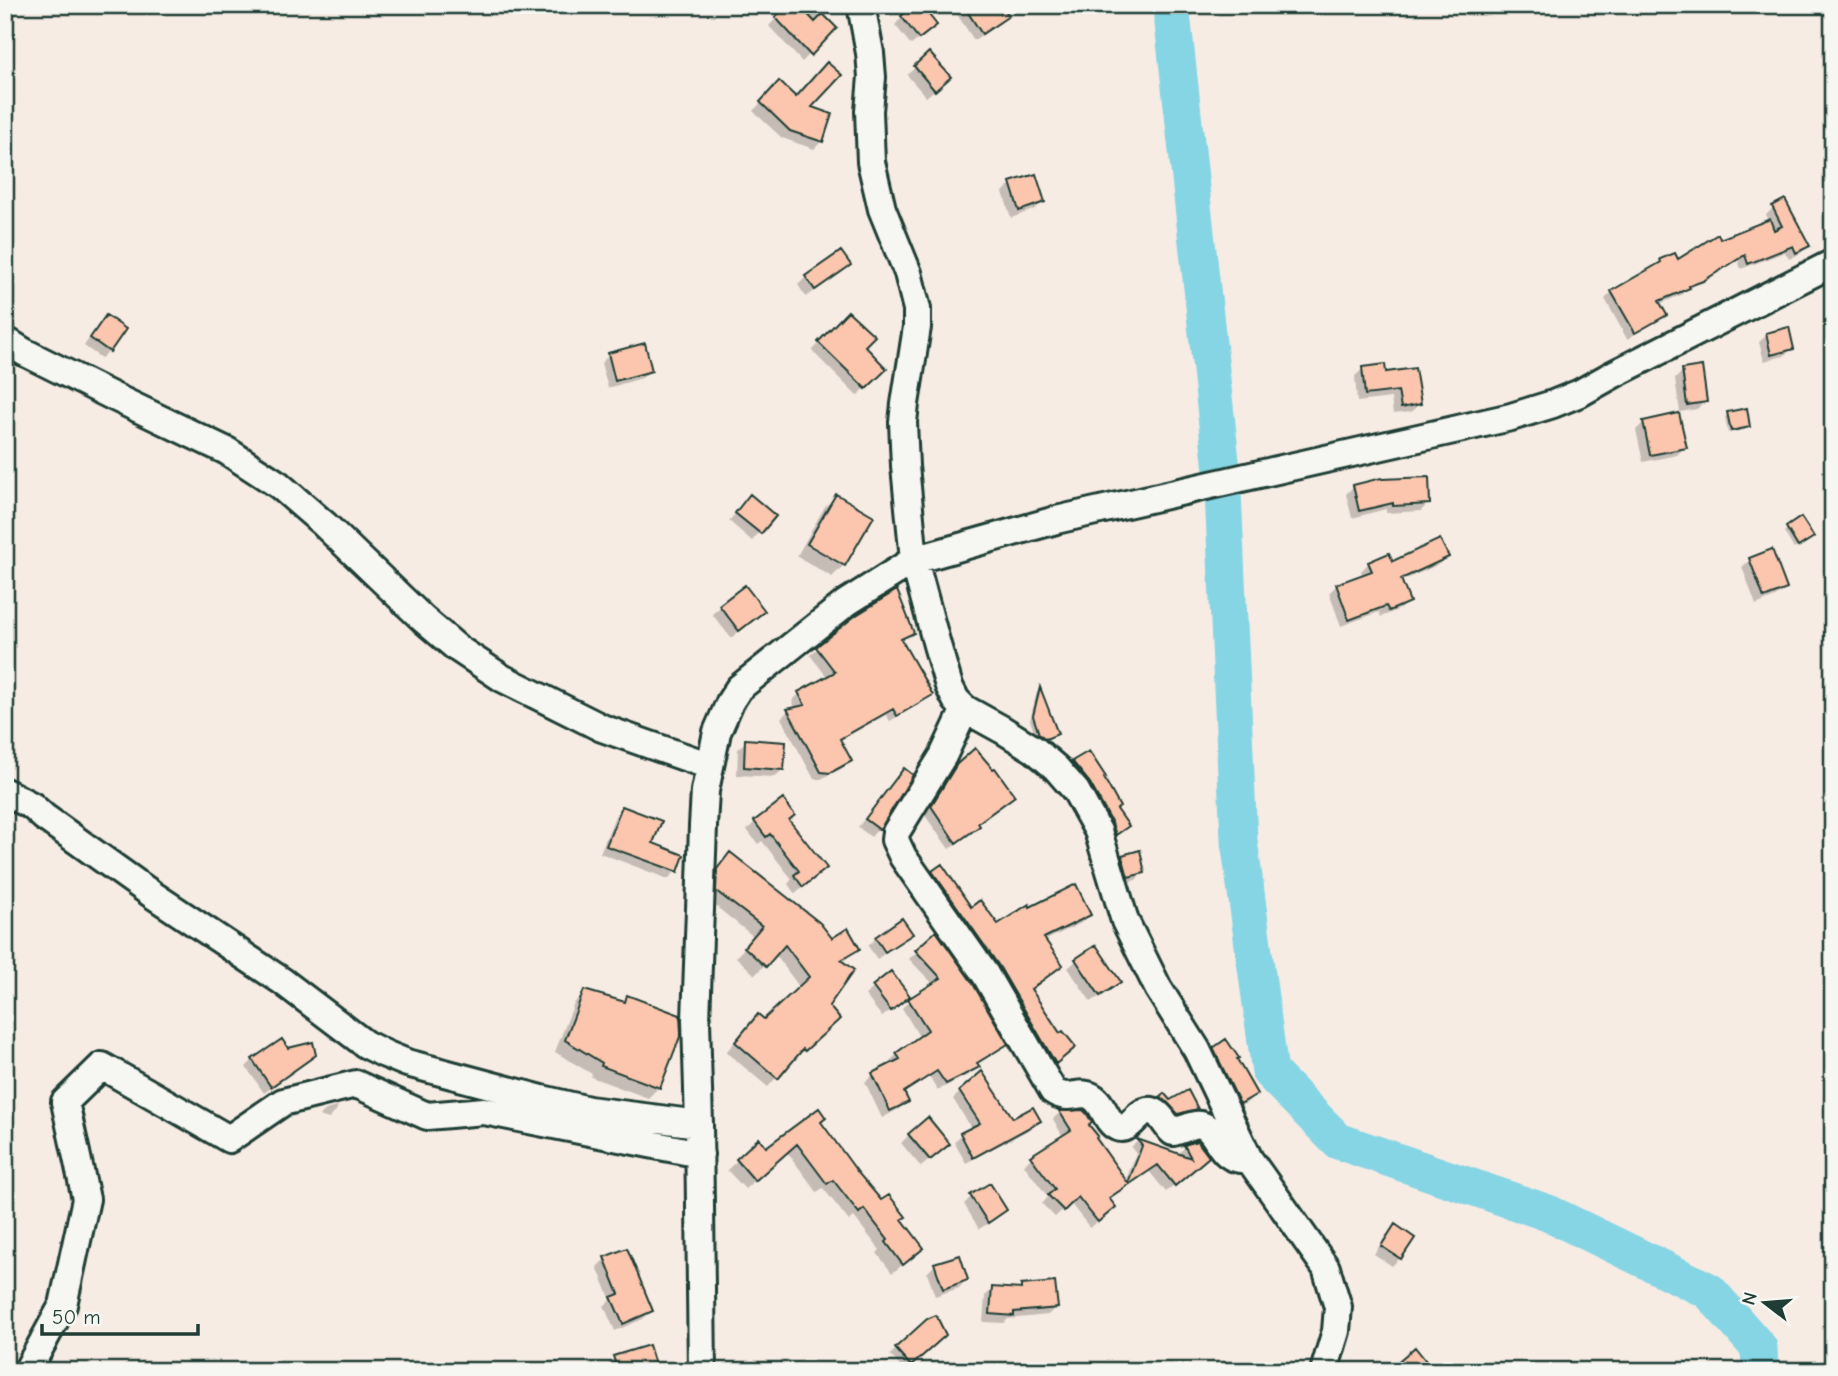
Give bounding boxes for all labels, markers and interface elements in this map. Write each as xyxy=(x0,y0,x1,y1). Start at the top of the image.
north arrow xyxy=(1730,1268,1800,1338)
text: N xyxy=(1737,1290,1762,1308)
scale bar xyxy=(42,1292,198,1336)
text: 50 m xyxy=(52,1305,101,1329)

